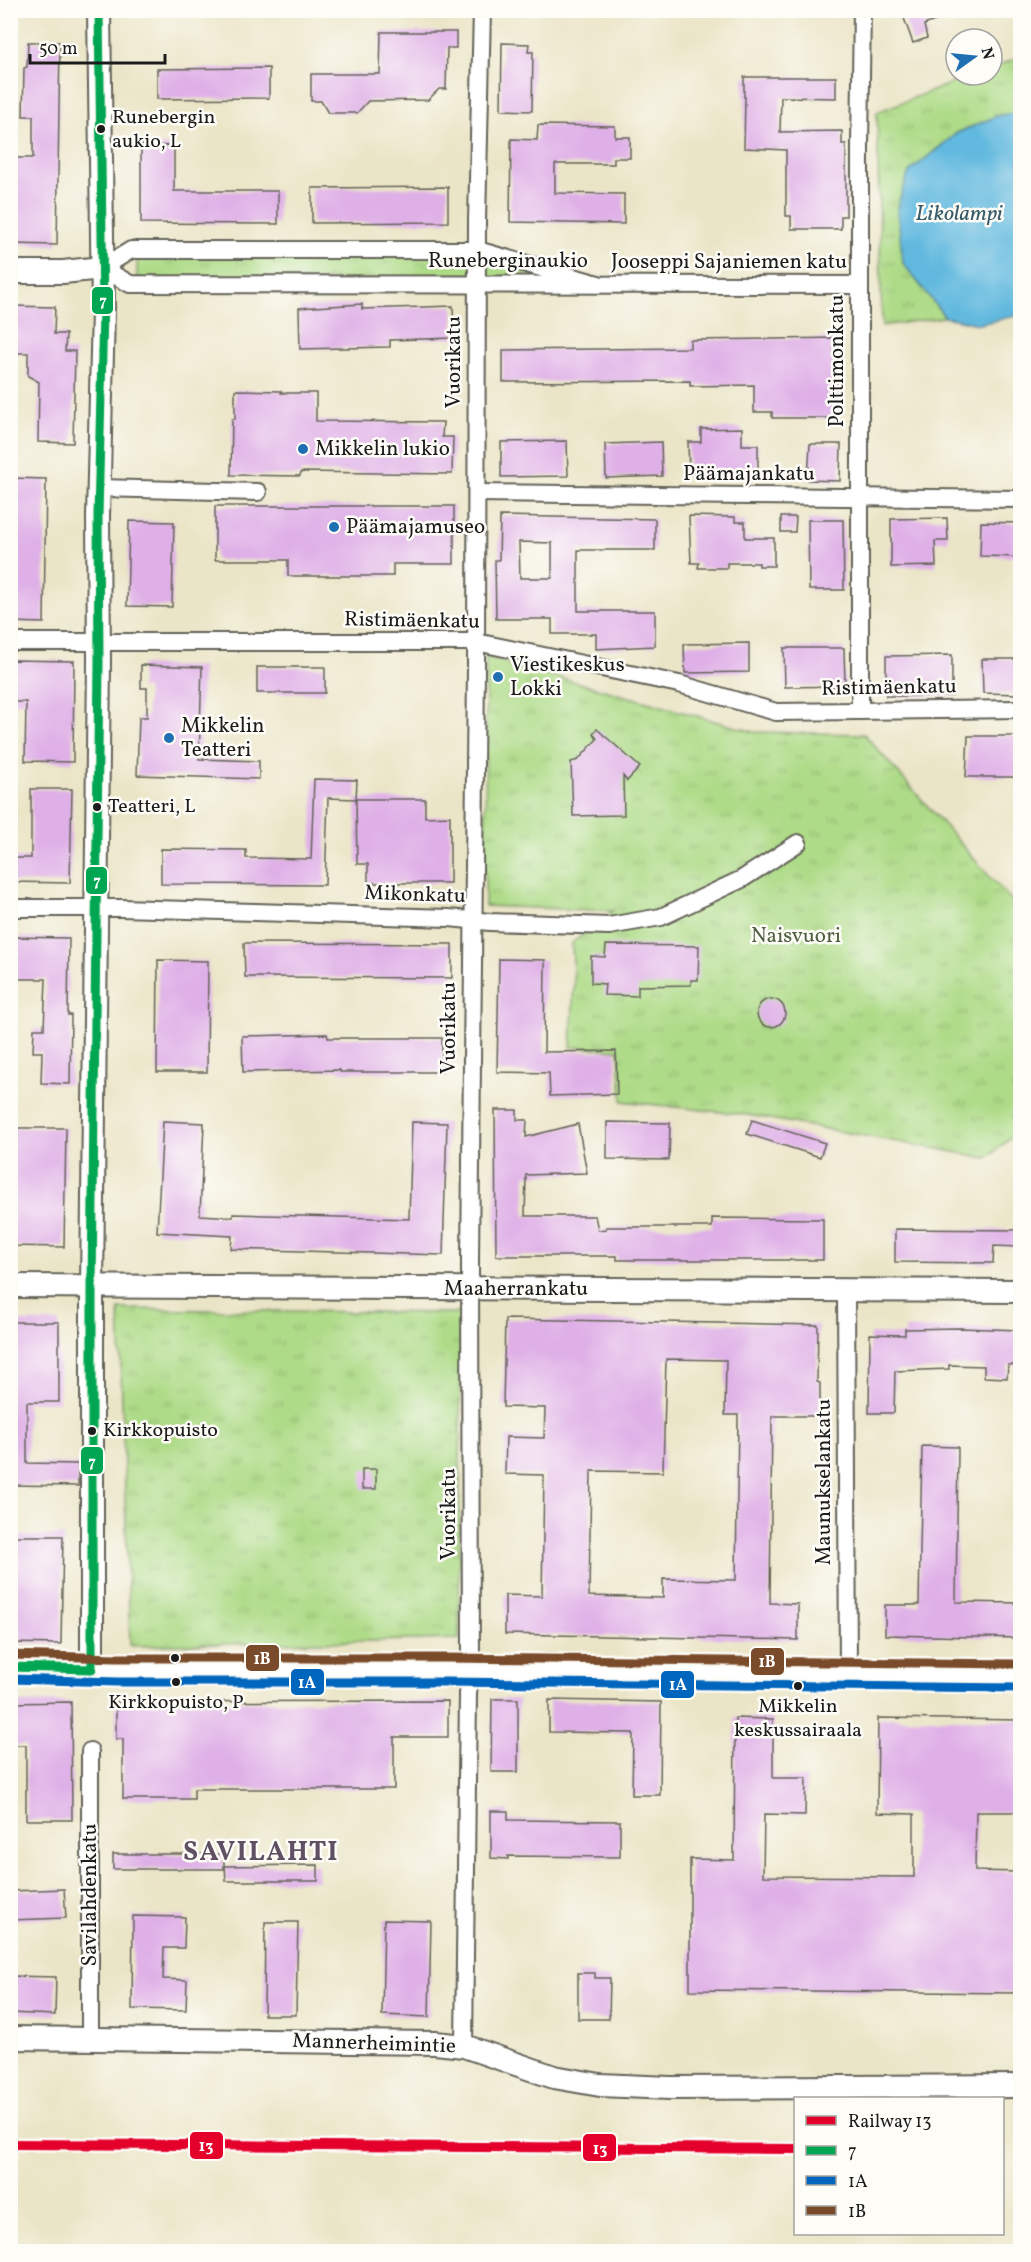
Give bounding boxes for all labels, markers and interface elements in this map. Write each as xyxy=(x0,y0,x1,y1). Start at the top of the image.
scale bar xyxy=(30,27,165,65)
north arrow xyxy=(944,27,1004,87)
text: 50 m xyxy=(39,37,78,62)
text: N xyxy=(974,45,999,62)
place label: Runebergin aukio, L xyxy=(112,104,215,156)
marker: Runebergin aukio, L xyxy=(95,123,107,135)
water label: Likolampi xyxy=(915,199,1003,230)
street label: Runeberginaukio xyxy=(428,247,588,276)
street label: Jooseppi Sajaniemen katu xyxy=(611,248,847,277)
line badge: 7 xyxy=(91,286,114,315)
text: 7 xyxy=(99,291,107,313)
street label: Polttimonkatu xyxy=(823,295,852,427)
street label: Vuorikatu xyxy=(440,316,469,408)
place label: Mikkelin lukio xyxy=(315,435,450,464)
marker: Mikkelin lukio xyxy=(296,442,310,456)
street label: Päämajankatu xyxy=(683,460,815,489)
place label: Päämajamuseo xyxy=(346,513,485,542)
marker: Päämajamuseo xyxy=(327,520,341,534)
street label: Ristimäenkatu xyxy=(344,605,480,637)
place label: Viestikeskus Lokki xyxy=(510,651,625,704)
marker: Viestikeskus Lokki xyxy=(491,670,505,684)
street label: Ristimäenkatu xyxy=(821,672,957,704)
place label: Mikkelin Teatteri xyxy=(181,712,265,765)
marker: Mikkelin Teatteri xyxy=(162,731,176,745)
place label: Teatteri, L xyxy=(108,793,195,821)
marker: Teatteri, L xyxy=(91,801,103,813)
line badge: 7 xyxy=(85,866,108,895)
text: 7 xyxy=(93,871,101,893)
street label: Mikonkatu xyxy=(364,879,466,911)
park label: Naisvuori xyxy=(751,922,841,951)
street label: Vuorikatu xyxy=(435,982,464,1074)
street label: Maaherrankatu xyxy=(444,1275,588,1304)
street label: Maunukselankatu xyxy=(810,1399,839,1565)
place label: Kirkkopuisto xyxy=(103,1417,218,1445)
marker: Kirkkopuisto xyxy=(86,1425,98,1437)
line badge: 7 xyxy=(80,1446,104,1475)
text: 7 xyxy=(88,1452,96,1474)
street label: Vuorikatu xyxy=(435,1468,464,1560)
line badge: 1B xyxy=(245,1644,280,1672)
line badge: 1B xyxy=(750,1647,785,1676)
text: 1B xyxy=(253,1649,271,1671)
unlabelled marker xyxy=(169,1652,181,1664)
text: 1B xyxy=(758,1652,776,1674)
line badge: 1A xyxy=(290,1668,325,1696)
line badge: 1A xyxy=(660,1670,695,1699)
text: 1A xyxy=(298,1673,317,1695)
text: 1A xyxy=(669,1675,688,1697)
marker: Kirkkopuisto, P xyxy=(170,1676,182,1688)
marker: Mikkelin keskussairaala xyxy=(792,1680,804,1692)
place label: Kirkkopuisto, P xyxy=(108,1689,244,1717)
place label: Mikkelin keskussairaala xyxy=(734,1693,862,1745)
street label: Savilahdenkatu xyxy=(76,1823,105,1967)
district label: SAVILAHTI xyxy=(183,1834,339,1872)
street label: Mannerheimintie xyxy=(292,2027,456,2061)
legend xyxy=(794,2097,1004,2235)
text: Railway 13 xyxy=(848,2110,931,2135)
line badge: 13 xyxy=(189,2131,224,2160)
line badge: 13 xyxy=(582,2133,617,2162)
text: 13 xyxy=(199,2136,213,2158)
text: 13 xyxy=(593,2139,607,2161)
text: 7 xyxy=(848,2140,857,2165)
text: 1A xyxy=(848,2170,868,2195)
text: 1B xyxy=(848,2200,866,2225)

